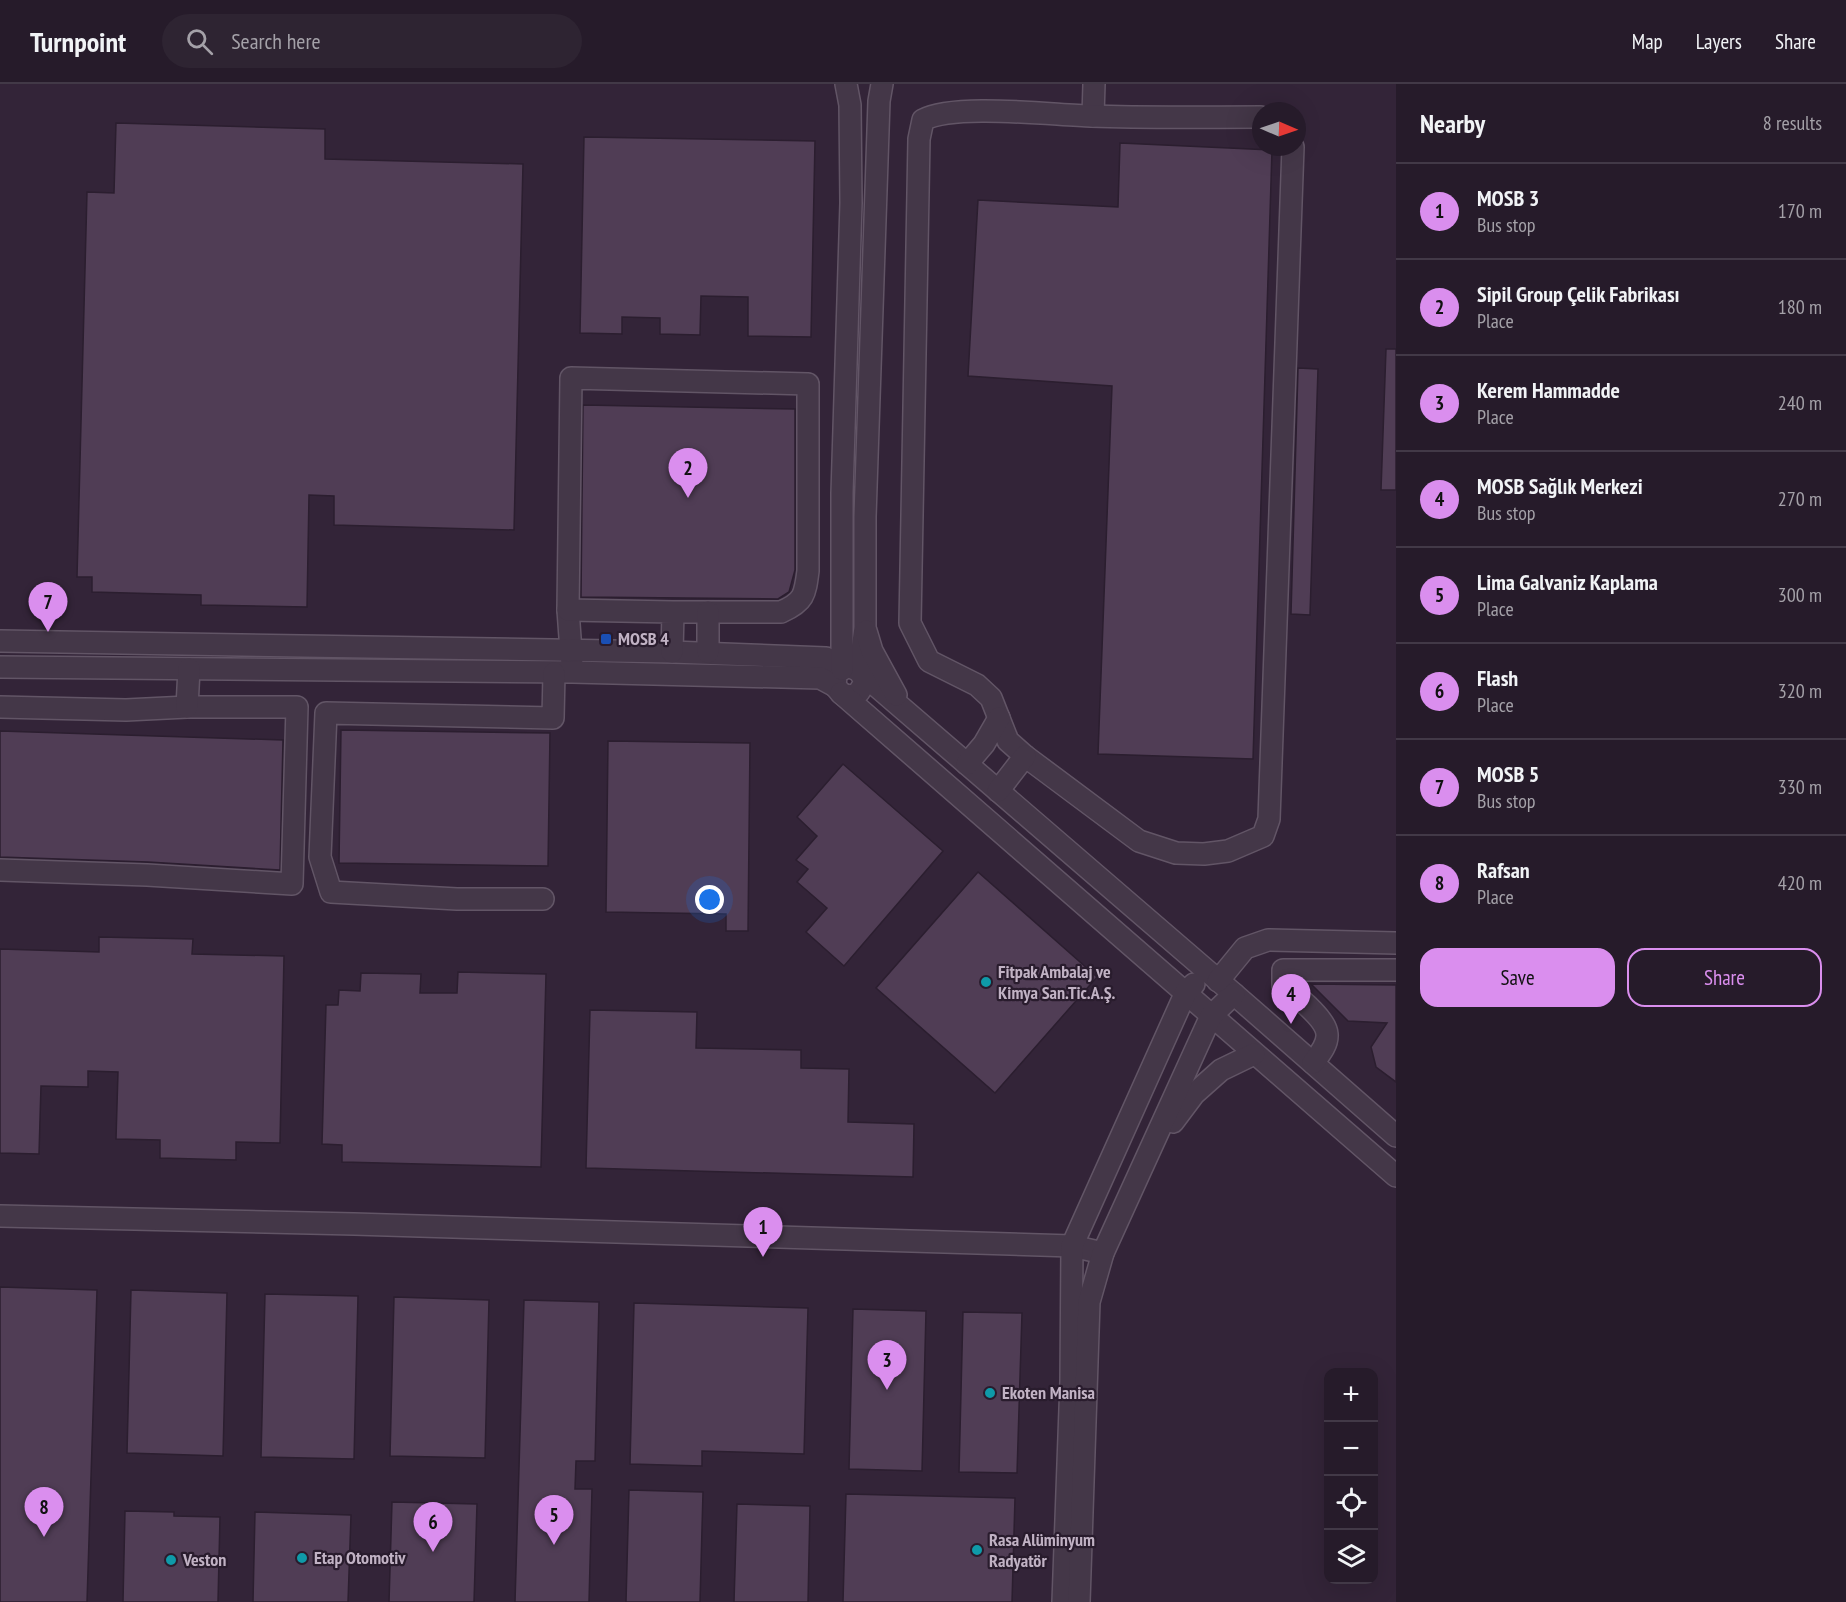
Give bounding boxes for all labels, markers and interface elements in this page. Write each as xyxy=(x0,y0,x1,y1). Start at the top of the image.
search box xyxy=(162,14,582,68)
text: Turnpoint xyxy=(30,23,126,60)
icon: search xyxy=(183,25,216,58)
text: Search here xyxy=(231,27,321,55)
text: Map xyxy=(1632,28,1663,55)
text: Layers xyxy=(1696,28,1742,55)
text: Share xyxy=(1775,28,1816,55)
north arrow xyxy=(1252,102,1306,156)
text: Nearby xyxy=(1420,107,1485,140)
text: 8 results xyxy=(1763,110,1822,136)
text: MOSB 3 xyxy=(1477,184,1539,212)
text: 1 xyxy=(1435,198,1444,224)
text: 170 m xyxy=(1778,198,1822,224)
text: Bus stop xyxy=(1477,212,1536,238)
text: Sipil Group Çelik Fabrikası xyxy=(1477,280,1680,308)
text: 2 xyxy=(1435,294,1444,320)
text: 180 m xyxy=(1778,294,1822,320)
text: Place xyxy=(1477,308,1514,334)
text: Kerem Hammadde xyxy=(1477,376,1620,404)
text: 3 xyxy=(1435,390,1444,416)
text: 240 m xyxy=(1778,390,1822,416)
text: Place xyxy=(1477,404,1514,430)
pin: 2 xyxy=(668,448,708,498)
text: MOSB Sağlık Merkezi xyxy=(1477,472,1643,500)
text: 4 xyxy=(1435,486,1444,512)
text: 270 m xyxy=(1778,486,1822,512)
text: Bus stop xyxy=(1477,500,1536,526)
text: Lima Galvaniz Kaplama xyxy=(1477,568,1658,596)
pin: 7 xyxy=(28,582,68,632)
text: 5 xyxy=(1435,582,1444,608)
text: 300 m xyxy=(1778,582,1822,608)
text: Place xyxy=(1477,596,1514,622)
place label: MOSB 4 xyxy=(618,627,669,650)
marker: MOSB 4 xyxy=(599,632,613,646)
text: Flash xyxy=(1477,664,1518,692)
text: 6 xyxy=(1435,678,1444,704)
text: 320 m xyxy=(1778,678,1822,704)
text: Place xyxy=(1477,692,1514,718)
text: MOSB 5 xyxy=(1477,760,1539,788)
text: 7 xyxy=(1435,774,1444,800)
text: 330 m xyxy=(1778,774,1822,800)
text: Bus stop xyxy=(1477,788,1536,814)
text: Rafsan xyxy=(1477,856,1530,884)
text: 8 xyxy=(1435,870,1444,896)
text: 420 m xyxy=(1778,870,1822,896)
text: Place xyxy=(1477,884,1514,910)
your location xyxy=(695,885,724,914)
button: Save xyxy=(1420,948,1615,1007)
button: Share xyxy=(1627,948,1822,1007)
place label: Fitpak Ambalaj ve Kimya San.Tic.A.Ş. xyxy=(998,960,1116,1004)
pin: 4 xyxy=(1272,974,1310,1024)
marker: Fitpak Ambalaj ve Kimya San.Tic.A.Ş. xyxy=(979,975,993,989)
pin: 1 xyxy=(744,1208,783,1257)
pin: 3 xyxy=(868,1340,906,1390)
map controls xyxy=(1324,1368,1378,1584)
button: + xyxy=(1324,1368,1378,1422)
place label: Ekoten Manisa xyxy=(1002,1381,1095,1404)
marker: Ekoten Manisa xyxy=(983,1386,997,1400)
button: − xyxy=(1324,1422,1378,1476)
button: locate xyxy=(1324,1476,1378,1530)
pin: 8 xyxy=(24,1488,63,1537)
pin: 5 xyxy=(534,1496,574,1545)
pin: 6 xyxy=(414,1502,452,1552)
place label: Rasa Alüminyum Radyatör xyxy=(989,1528,1095,1572)
button: layers xyxy=(1324,1530,1378,1584)
marker: Rasa Alüminyum Radyatör xyxy=(970,1543,984,1557)
place label: Etap Otomotiv xyxy=(314,1546,406,1569)
place label: Veston xyxy=(182,1548,226,1571)
marker: Etap Otomotiv xyxy=(295,1551,309,1565)
marker: Veston xyxy=(164,1553,178,1567)

